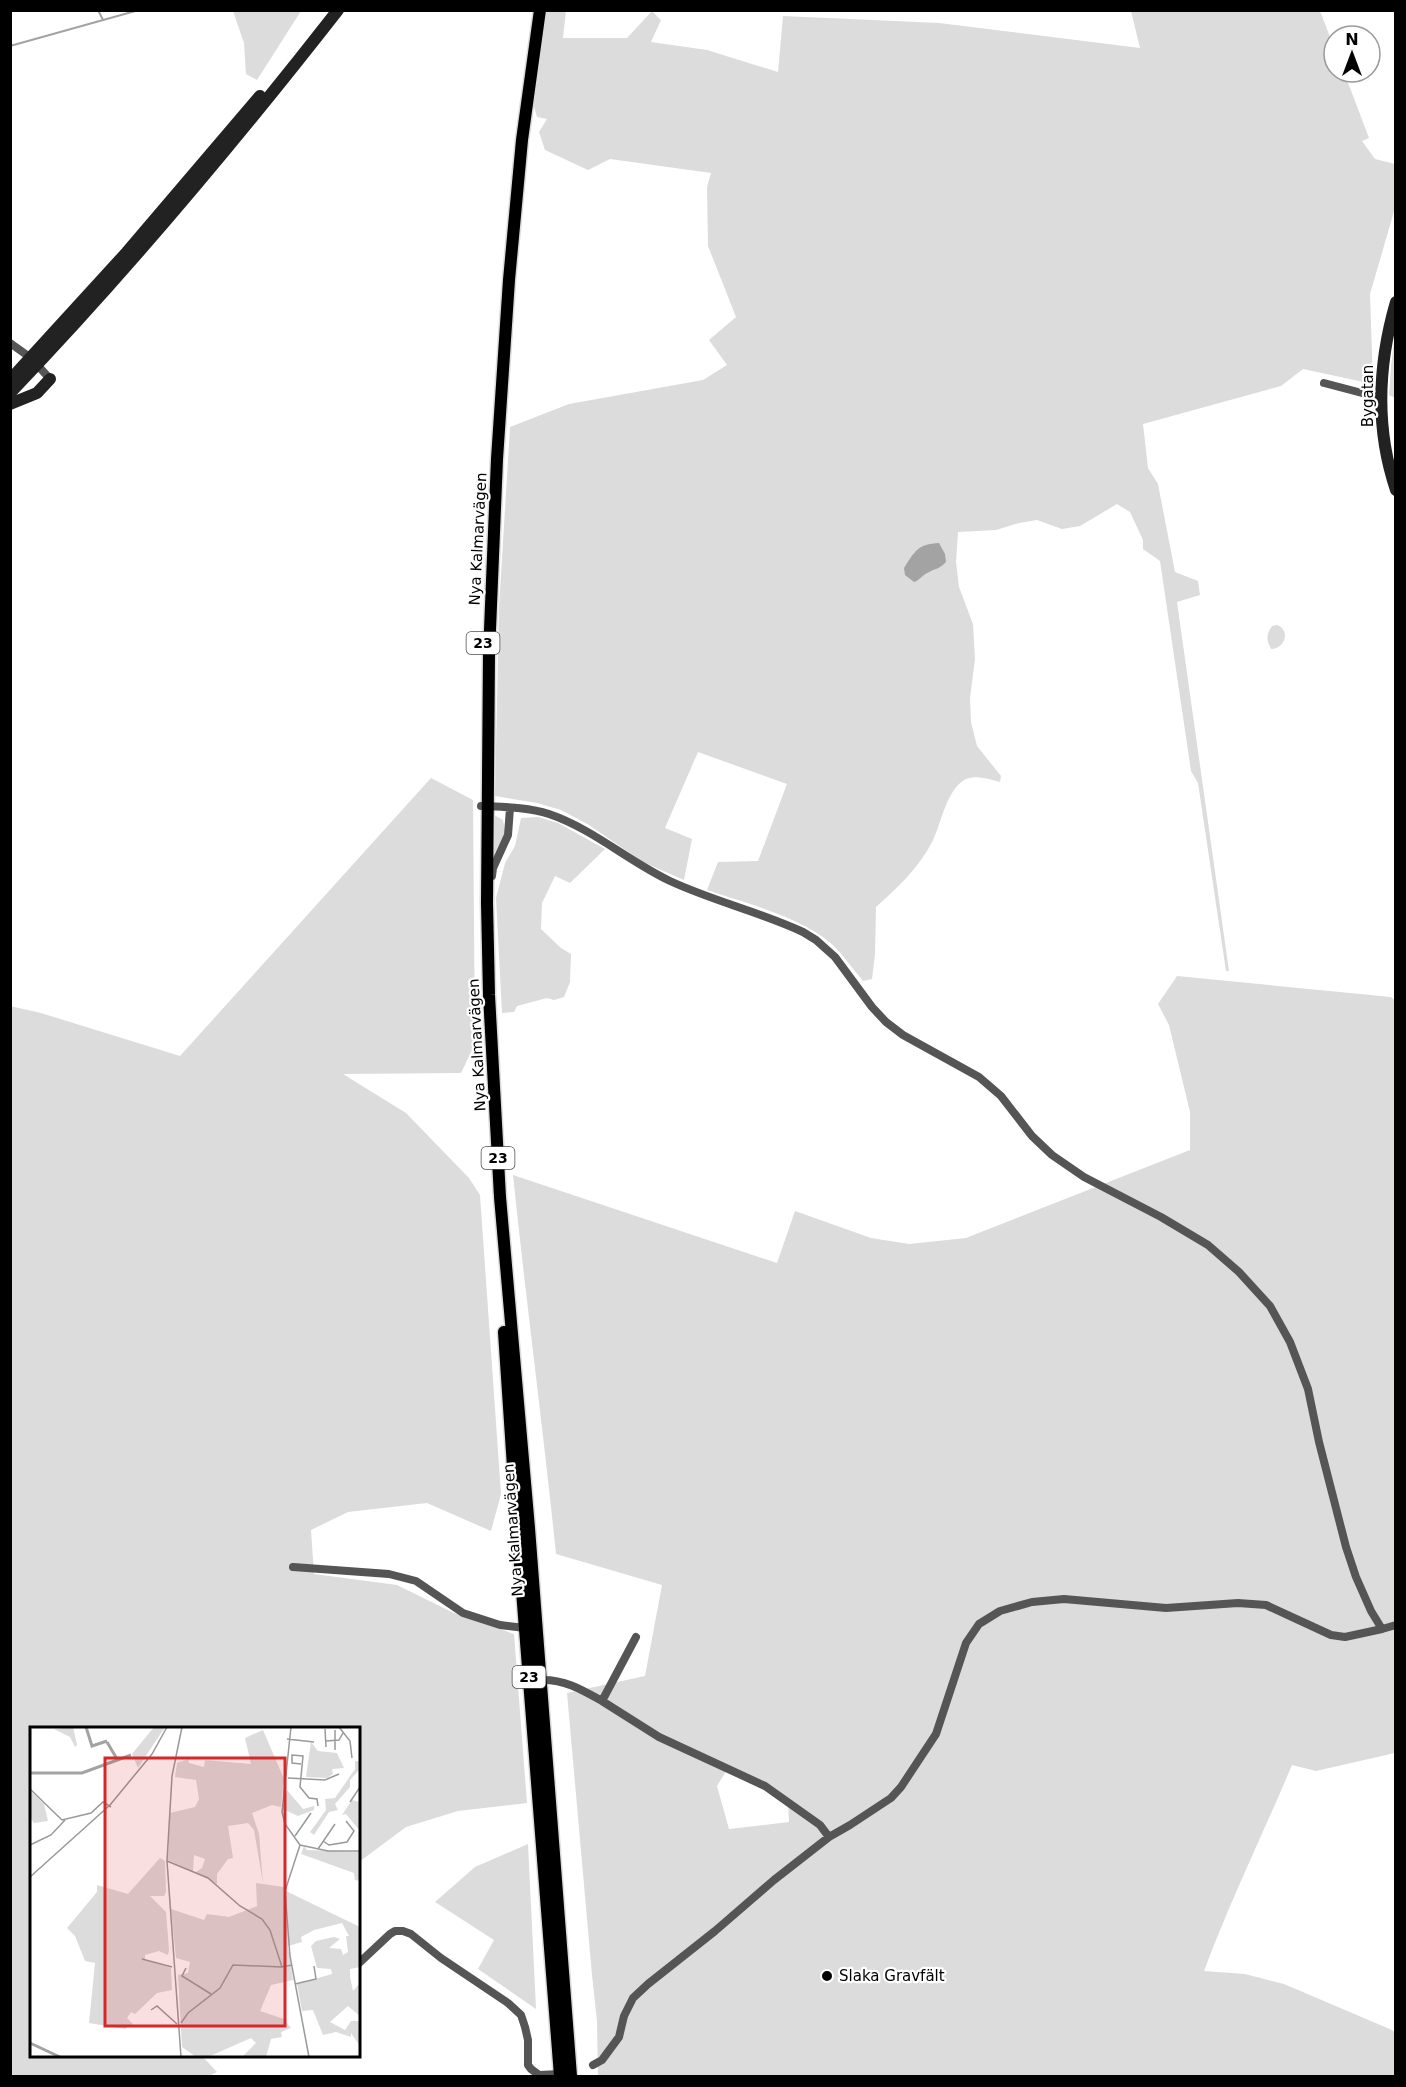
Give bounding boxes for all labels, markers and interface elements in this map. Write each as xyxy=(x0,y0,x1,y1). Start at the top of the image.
north arrow xyxy=(1322,24,1382,84)
text: N xyxy=(1345,30,1359,49)
street label: Bygatan xyxy=(1359,365,1377,427)
street label: Nya Kalmarvägen xyxy=(466,472,490,606)
road number: 23 xyxy=(466,632,500,654)
street label: Nya Kalmarvägen xyxy=(465,978,489,1112)
road number: 23 xyxy=(482,1147,514,1169)
street label: Nya Kalmarvägen xyxy=(499,1463,527,1597)
road number: 23 xyxy=(512,1666,546,1688)
inset map xyxy=(30,1727,360,2057)
place label: Slaka Gravfält xyxy=(839,1967,945,1985)
marker: Slaka Gravfält xyxy=(820,1969,834,1983)

